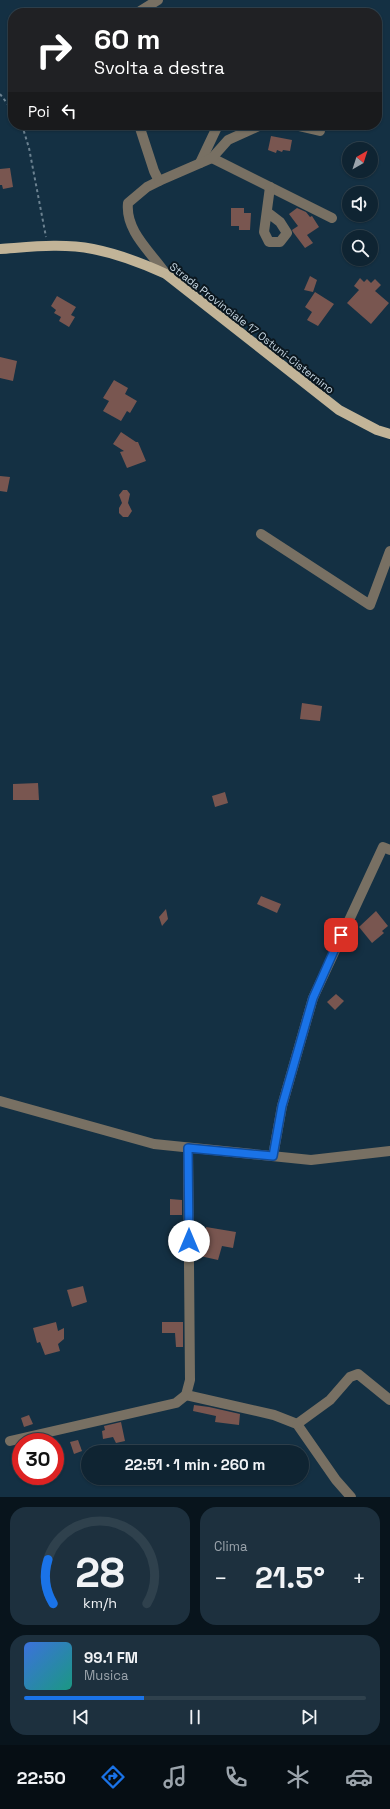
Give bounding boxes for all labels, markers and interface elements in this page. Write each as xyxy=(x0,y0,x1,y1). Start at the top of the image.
text: 60 m xyxy=(94,21,160,57)
icon: right xyxy=(28,24,80,76)
text: Svolta a destra xyxy=(94,56,225,79)
icon: left xyxy=(58,100,80,122)
text: Poi xyxy=(28,102,50,121)
north arrow xyxy=(342,142,378,178)
map controls xyxy=(342,142,378,266)
button: sound xyxy=(342,186,378,222)
button: search xyxy=(342,230,378,266)
street label: Strada Provinciale 17 Ostuni-Cisternino xyxy=(167,259,337,397)
pin xyxy=(324,918,358,952)
icon: arrive xyxy=(330,924,352,946)
position arrow xyxy=(168,1220,210,1262)
speed limit sign: 30 xyxy=(12,1433,64,1485)
text: 22:51 · 1 min · 260 m xyxy=(125,1455,265,1474)
text: Clima xyxy=(214,1538,247,1555)
text: 28 xyxy=(75,1546,125,1599)
text: 21.5° xyxy=(255,1558,325,1597)
text: − xyxy=(214,1564,228,1592)
text: + xyxy=(352,1564,366,1592)
text: km/h xyxy=(83,1594,117,1612)
text: 99.1 FM xyxy=(84,1648,138,1667)
text: Musica xyxy=(84,1667,129,1684)
icon: previous xyxy=(70,1706,92,1728)
icon: pause xyxy=(184,1706,206,1728)
icon: next xyxy=(298,1706,320,1728)
icon: directions xyxy=(99,1763,127,1791)
icon: music xyxy=(161,1763,189,1791)
icon: phone xyxy=(222,1763,250,1791)
icon: climate xyxy=(284,1763,312,1791)
icon: car xyxy=(345,1763,373,1791)
text: 22:50 xyxy=(17,1766,66,1789)

